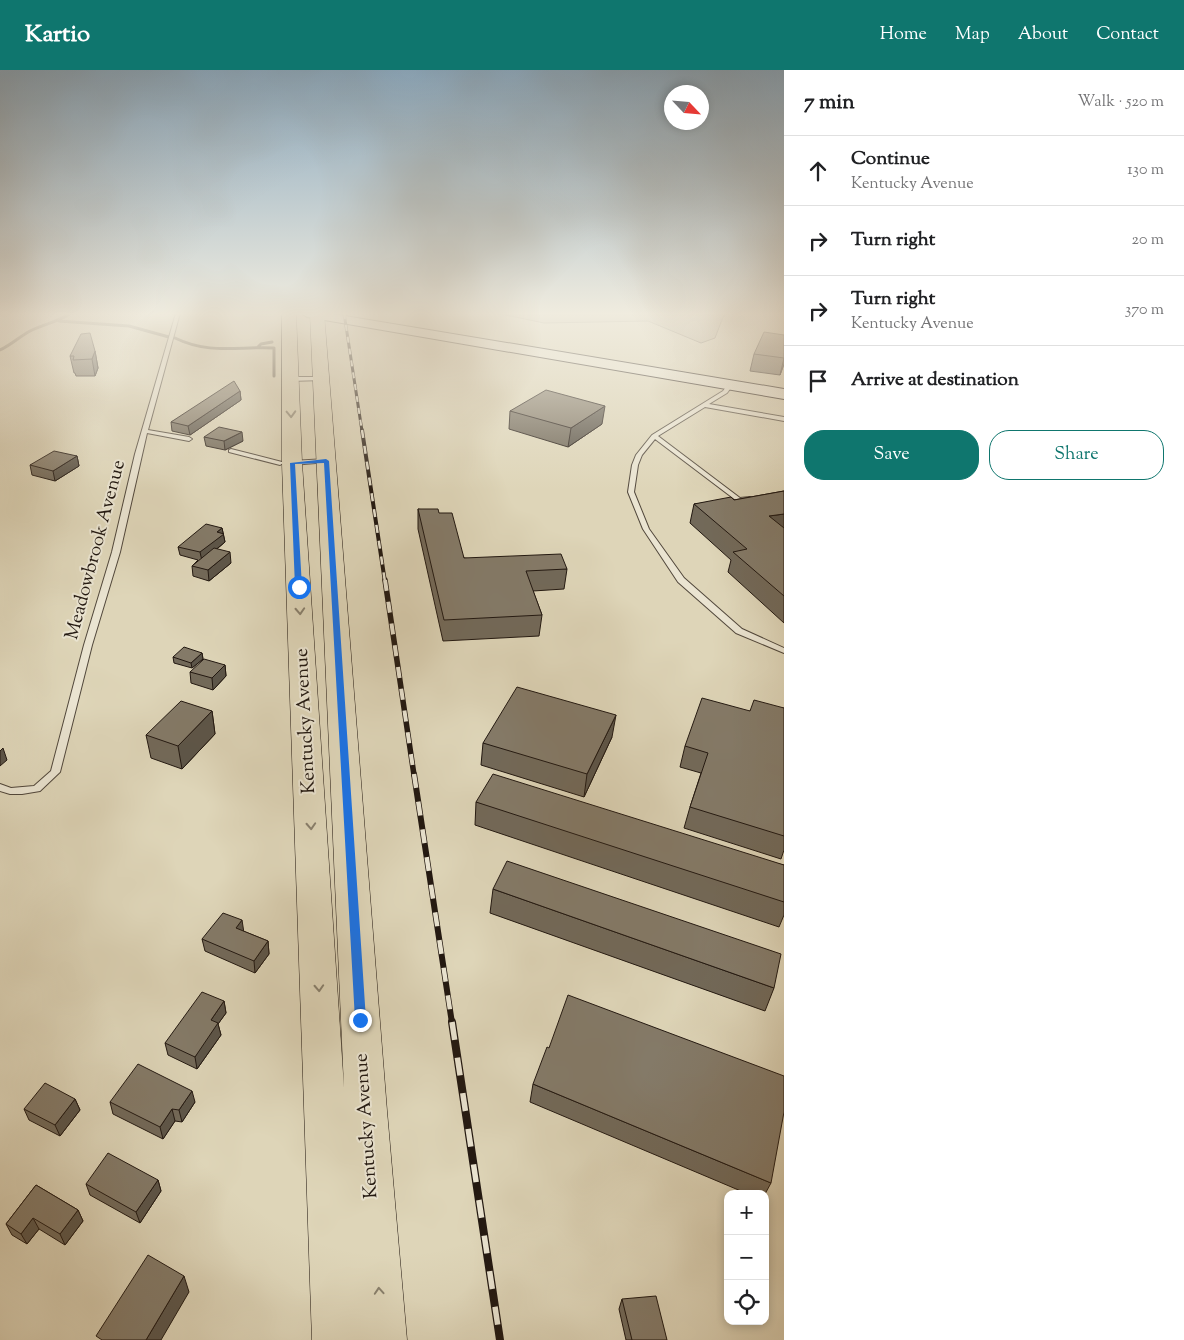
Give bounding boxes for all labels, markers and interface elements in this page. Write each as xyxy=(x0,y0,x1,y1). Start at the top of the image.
text: Kartio xyxy=(25,18,90,52)
text: Home xyxy=(880,22,927,48)
text: Map xyxy=(955,22,990,48)
text: About xyxy=(1018,22,1068,48)
text: Contact xyxy=(1096,22,1159,48)
north arrow xyxy=(664,85,709,130)
text: 7 min xyxy=(804,88,855,118)
text: Walk · 520 m xyxy=(1078,91,1164,114)
text: Continue xyxy=(851,146,930,173)
icon: ahead xyxy=(804,157,832,185)
text: 130 m xyxy=(1127,159,1164,182)
text: Kentucky Avenue xyxy=(851,173,974,196)
icon: right xyxy=(804,227,832,255)
text: Turn right xyxy=(851,227,935,254)
text: 20 m xyxy=(1131,229,1164,252)
text: Turn right xyxy=(851,286,935,313)
icon: right xyxy=(804,297,832,325)
text: 370 m xyxy=(1125,299,1164,322)
text: Kentucky Avenue xyxy=(851,313,974,336)
icon: arrive xyxy=(804,367,832,395)
text: Arrive at destination xyxy=(851,367,1019,394)
one-way arrow xyxy=(286,410,296,418)
button: Save xyxy=(804,430,979,480)
button: Share xyxy=(989,430,1164,480)
street label: Meadowbrook Avenue xyxy=(59,457,133,643)
route start xyxy=(288,576,311,599)
one-way arrow xyxy=(295,607,306,615)
street label: Kentucky Avenue xyxy=(289,647,323,794)
one-way arrow xyxy=(305,822,316,830)
one-way arrow xyxy=(314,984,325,992)
route end xyxy=(349,1009,372,1032)
street label: Kentucky Avenue xyxy=(348,1052,386,1200)
map controls xyxy=(724,1190,769,1325)
button: + xyxy=(724,1190,769,1235)
button: − xyxy=(724,1235,769,1280)
button: locate xyxy=(724,1280,769,1325)
one-way arrow xyxy=(373,1287,384,1295)

